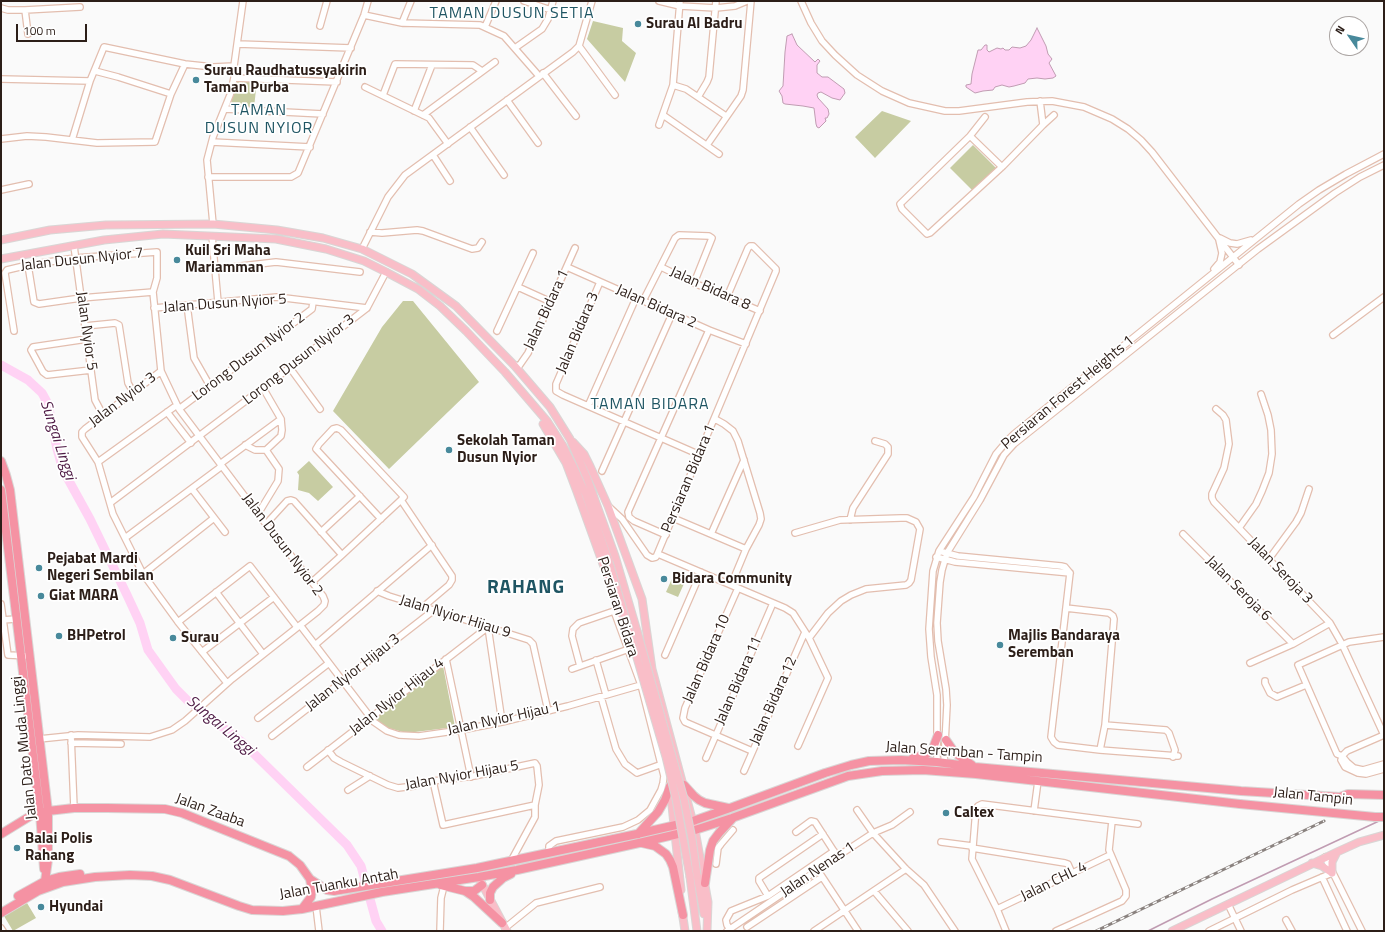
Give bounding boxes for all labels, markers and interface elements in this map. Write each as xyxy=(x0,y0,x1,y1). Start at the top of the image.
district label: TAMAN DUSUN SETIA xyxy=(430,4,594,24)
place label: Surau Al Badru xyxy=(646,15,743,33)
scale bar xyxy=(18,16,89,42)
north arrow xyxy=(1329,16,1369,56)
marker: Surau Al Badru xyxy=(633,19,643,29)
text: 100 m xyxy=(23,21,56,40)
text: N xyxy=(1331,22,1349,37)
place label: Surau Raudhatussyakirin Taman Purba xyxy=(204,62,367,97)
marker: Surau Raudhatussyakirin Taman Purba xyxy=(191,75,201,85)
district label: TAMAN DUSUN NYIOR xyxy=(205,101,313,139)
place label: Kuil Sri Maha Mariamman xyxy=(185,242,271,277)
street label: Jalan Dusun Nyior 7 xyxy=(20,245,144,275)
marker: Kuil Sri Maha Mariamman xyxy=(172,255,182,265)
street label: Jalan Bidara 8 xyxy=(667,263,753,315)
street label: Jalan Bidara 1 xyxy=(521,267,573,353)
street label: Jalan Bidara 2 xyxy=(613,281,699,333)
street label: Jalan Nyior 5 xyxy=(72,290,100,372)
street label: Jalan Bidara 3 xyxy=(553,290,603,376)
street label: Jalan Dusun Nyior 5 xyxy=(163,291,287,317)
street label: Lorong Dusun Nyior 2 xyxy=(189,309,309,405)
street label: Lorong Dusun Nyior 3 xyxy=(240,311,358,409)
street label: Persiaran Forest Heights 1 xyxy=(998,332,1138,454)
street label: Jalan Nyior 3 xyxy=(86,369,160,431)
district label: TAMAN BIDARA xyxy=(590,395,710,415)
water label: Sungai Linggi xyxy=(35,398,79,482)
street label: Persiaran Bidara 1 xyxy=(658,422,720,536)
place label: Sekolah Taman Dusun Nyior xyxy=(457,432,555,467)
marker: Sekolah Taman Dusun Nyior xyxy=(444,445,454,455)
street label: Jalan Dusun Nyior 2 xyxy=(238,490,326,600)
street label: Jalan Seroja 3 xyxy=(1244,534,1316,608)
place label: Pejabat Mardi Negeri Sembilan xyxy=(47,550,154,585)
street label: Jalan Seroja 6 xyxy=(1201,552,1275,626)
street label: Persiaran Bidara xyxy=(592,555,642,659)
marker: Pejabat Mardi Negeri Sembilan xyxy=(34,563,44,573)
place label: Bidara Community xyxy=(672,570,792,588)
marker: Bidara Community xyxy=(659,574,669,584)
district label: RAHANG xyxy=(487,577,565,599)
place label: Giat MARA xyxy=(49,587,119,605)
marker: Giat MARA xyxy=(36,591,46,601)
street label: Jalan Nyior Hijau 9 xyxy=(397,592,513,642)
street label: Jalan Bidara 10 xyxy=(679,612,735,706)
place label: BHPetrol xyxy=(67,627,126,645)
place label: Majlis Bandaraya Seremban xyxy=(1008,627,1120,662)
place label: Surau xyxy=(181,629,219,647)
street label: Jalan Nyior Hijau 3 xyxy=(302,630,404,716)
marker: BHPetrol xyxy=(54,631,64,641)
marker: Surau xyxy=(168,633,178,643)
street label: Jalan Bidara 11 xyxy=(711,634,767,728)
marker: Majlis Bandaraya Seremban xyxy=(995,640,1005,650)
street label: Jalan Nyior Hijau 4 xyxy=(346,654,448,740)
street label: Jalan Bidara 12 xyxy=(746,654,802,748)
street label: Jalan Dato Muda Linggi xyxy=(9,675,41,821)
water label: Sungai Linggi xyxy=(182,692,258,760)
street label: Jalan Nyior Hijau 1 xyxy=(446,698,562,740)
street label: Jalan Seremban - Tampin xyxy=(885,739,1043,767)
street label: Jalan Nyior Hijau 5 xyxy=(404,757,520,795)
street label: Jalan Tampin xyxy=(1272,784,1354,810)
street label: Jalan Zaaba xyxy=(173,790,247,832)
place label: Caltex xyxy=(954,804,994,822)
marker: Caltex xyxy=(941,808,951,818)
place label: Balai Polis Rahang xyxy=(25,830,92,865)
street label: Jalan Nenas 1 xyxy=(777,838,859,902)
marker: Balai Polis Rahang xyxy=(12,843,22,853)
street label: Jalan CHL 4 xyxy=(1018,858,1090,906)
street label: Jalan Tuanku Antah xyxy=(278,866,400,904)
place label: Hyundai xyxy=(49,898,103,916)
marker: Hyundai xyxy=(36,902,46,912)

